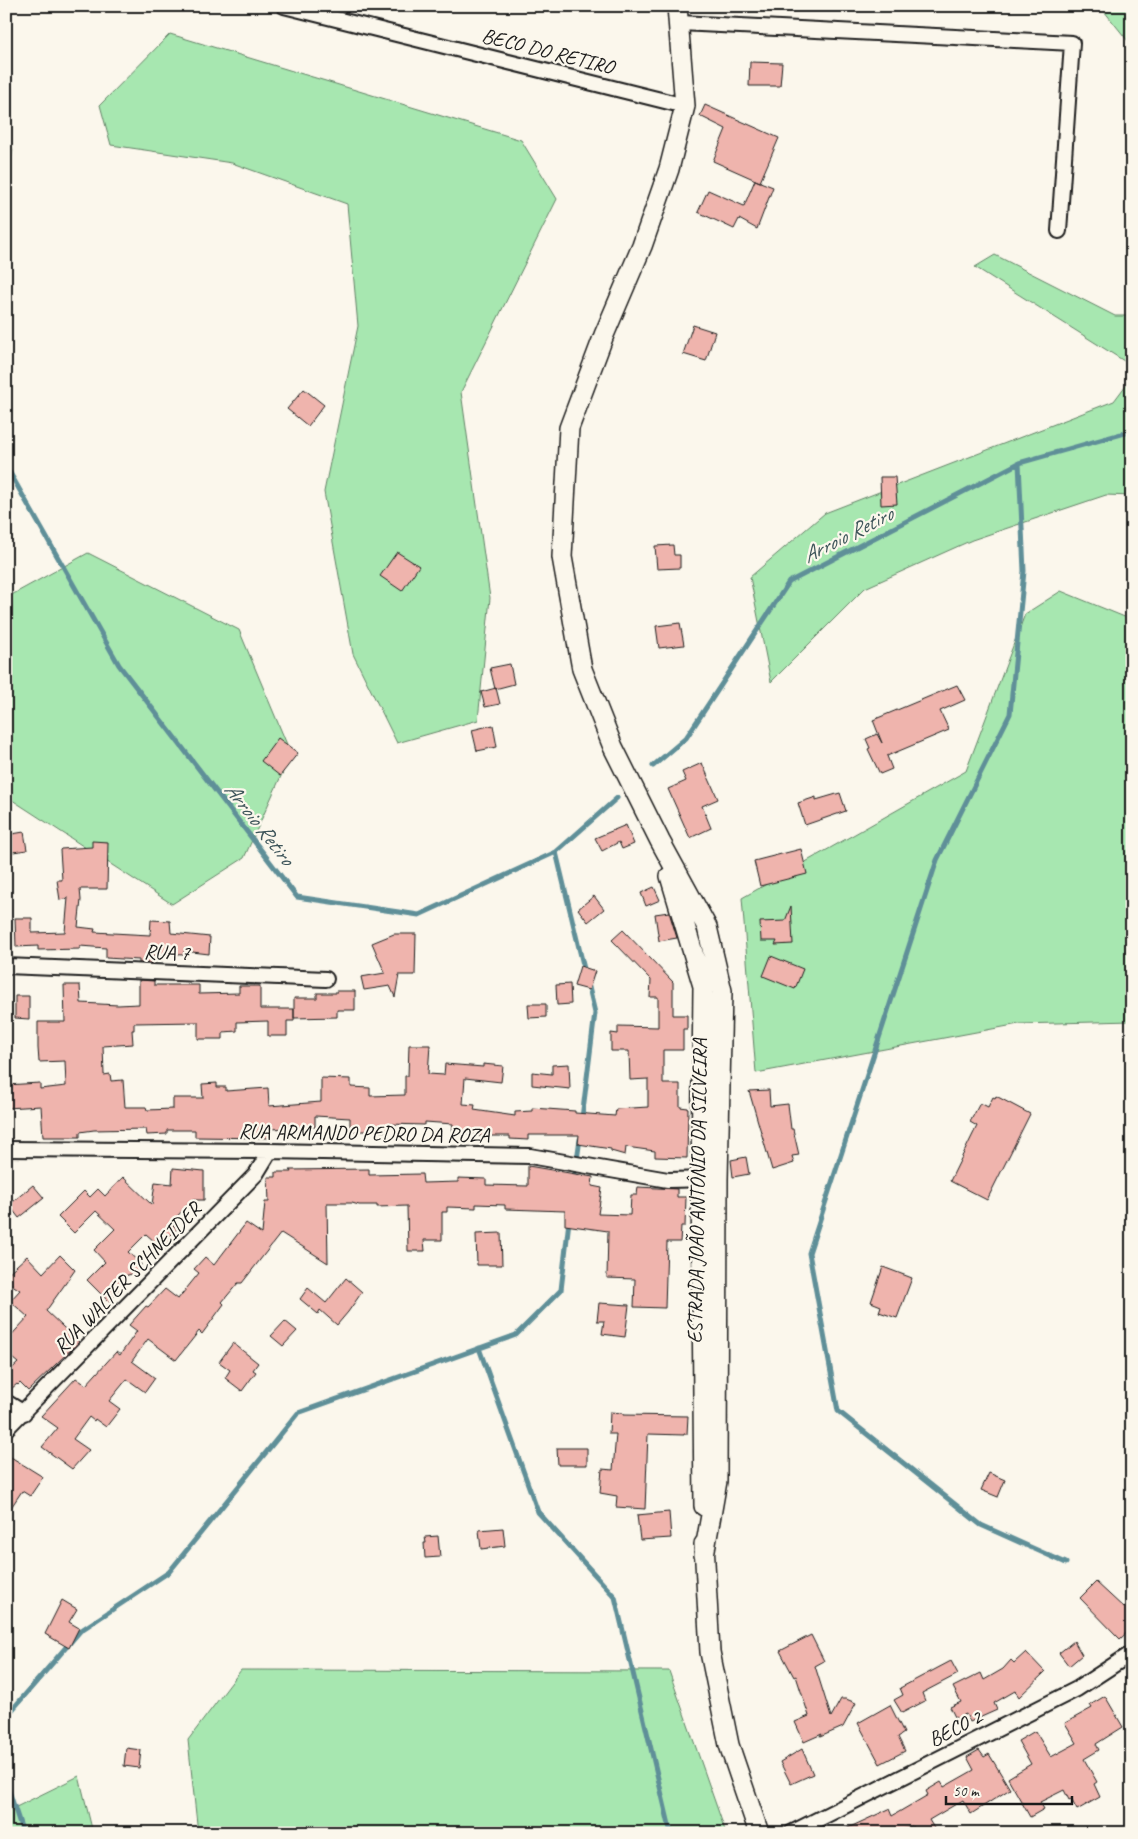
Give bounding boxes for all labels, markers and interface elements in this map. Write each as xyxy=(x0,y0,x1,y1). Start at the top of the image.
street label: BECO DO RETIRO xyxy=(479,22,619,81)
water label: Arroio Retiro xyxy=(798,499,900,569)
water label: Arroio Retiro xyxy=(218,777,302,873)
street label: RUA 7 xyxy=(144,938,192,966)
street label: ESTRADA JOÃO ANTÔNIO DA SILVEIRA xyxy=(681,1037,713,1344)
street label: RUA ARMANDO PEDRO DA ROZA xyxy=(238,1118,491,1148)
street label: RUA WALTER SCHNEIDER xyxy=(48,1195,208,1360)
street label: BECO 2 xyxy=(924,1703,987,1752)
scale bar xyxy=(946,1774,1072,1806)
text: 50 m xyxy=(953,1782,980,1801)

